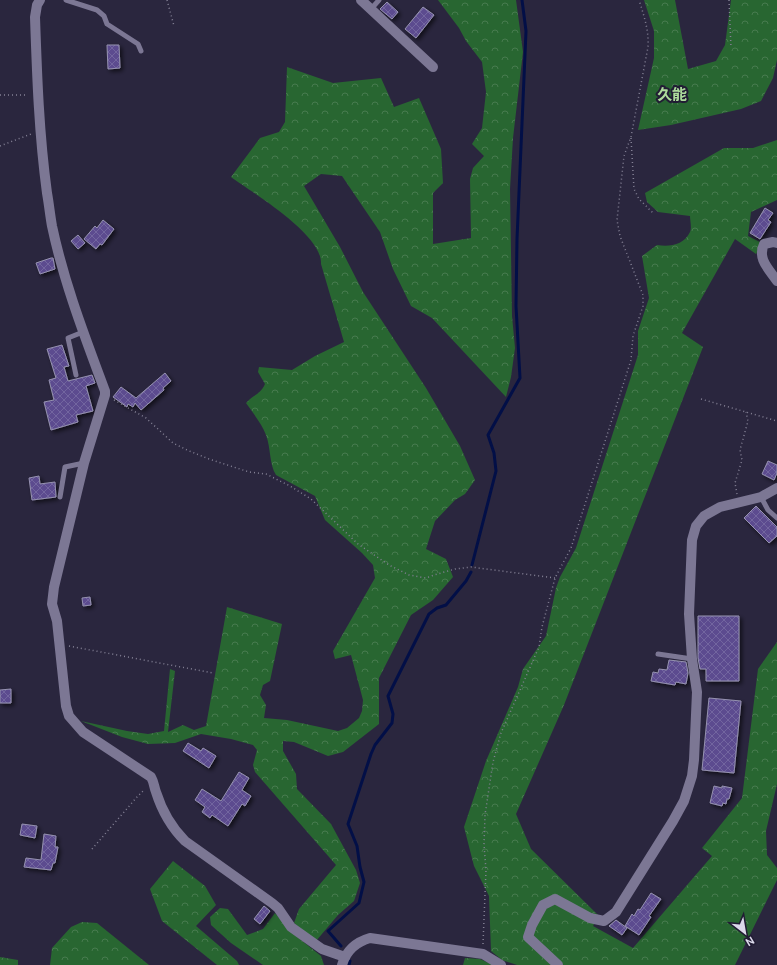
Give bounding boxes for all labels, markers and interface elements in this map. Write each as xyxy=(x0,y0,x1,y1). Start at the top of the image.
district label: 久能 xyxy=(657,86,687,103)
north arrow xyxy=(725,913,765,953)
text: N xyxy=(744,934,757,949)

